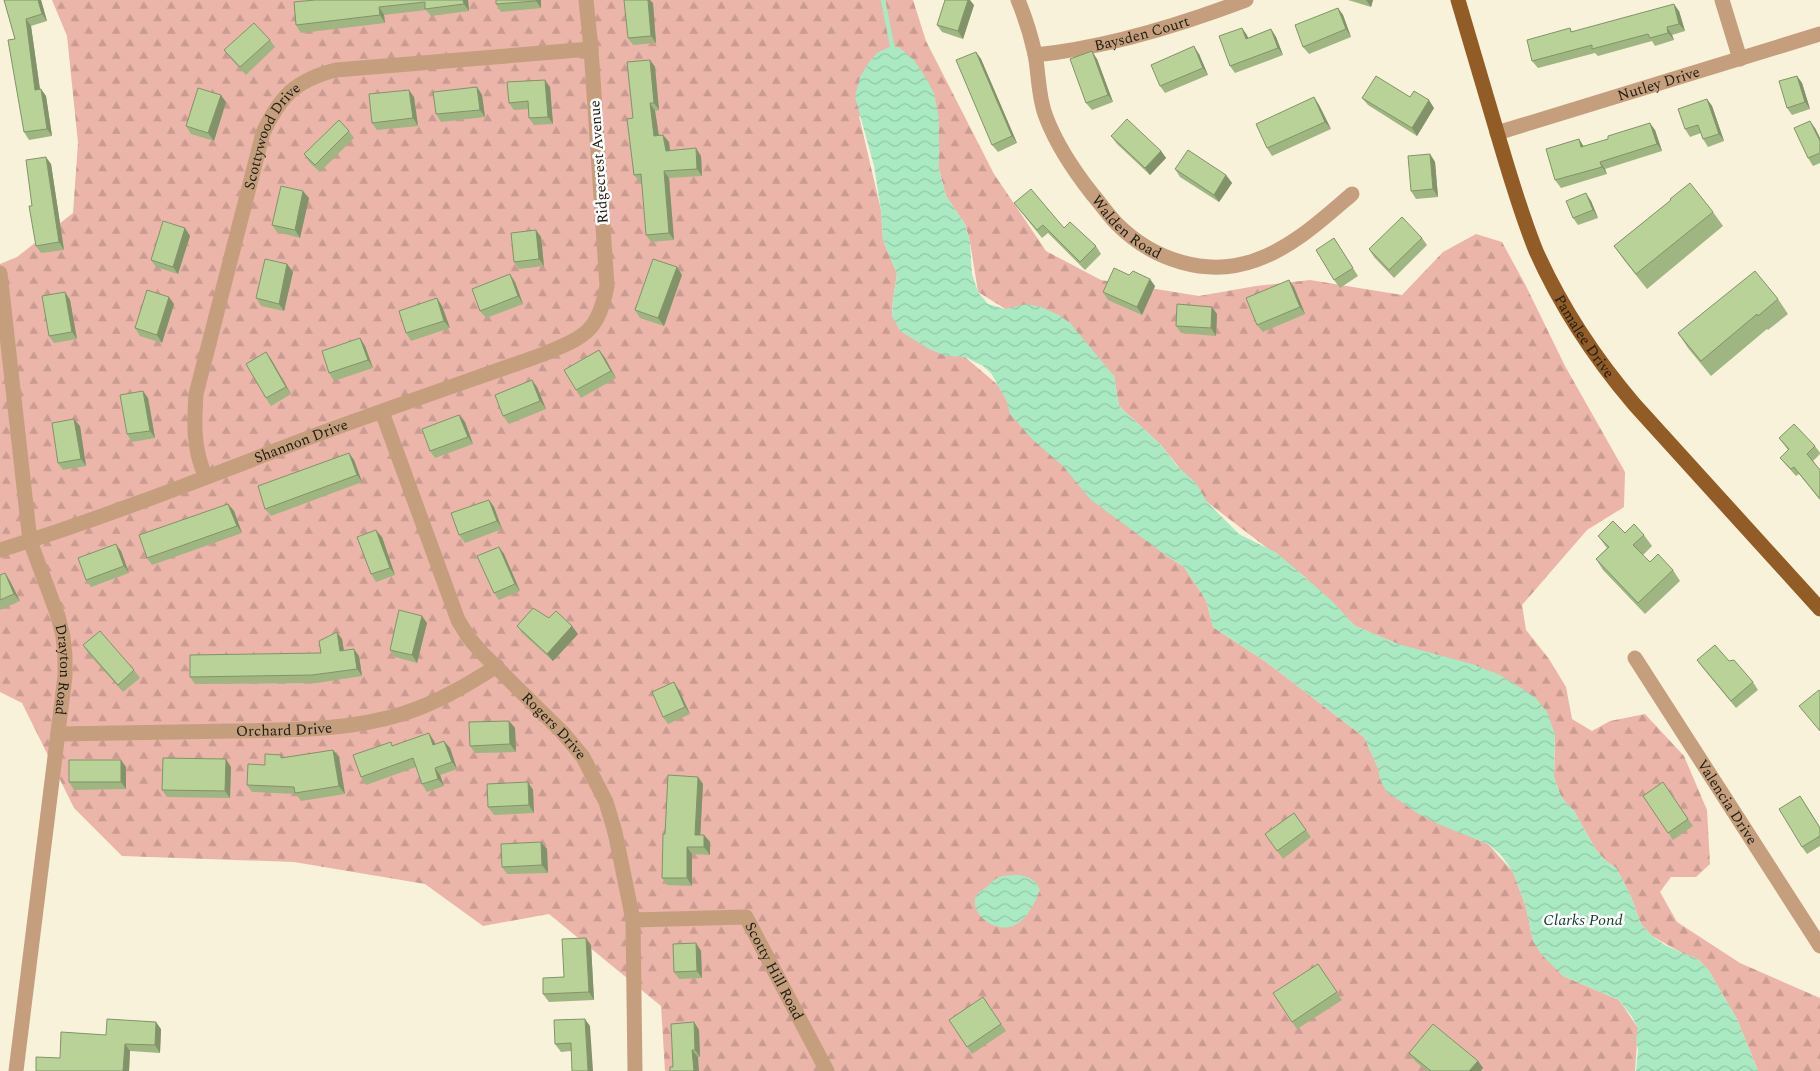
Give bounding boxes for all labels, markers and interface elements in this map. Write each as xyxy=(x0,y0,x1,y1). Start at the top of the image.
street label: Baysden Court xyxy=(1092,9,1192,57)
street label: Nutley Drive xyxy=(1614,60,1703,107)
street label: Scottywood Drive xyxy=(237,76,305,192)
street label: Ridgecrest Avenue xyxy=(583,100,615,224)
street label: Walden Road xyxy=(1086,190,1166,265)
street label: Pamalee Drive xyxy=(1548,290,1620,383)
street label: Shannon Drive xyxy=(251,413,351,469)
street label: Drayton Road xyxy=(49,621,77,717)
street label: Rogers Drive xyxy=(516,687,592,765)
street label: Orchard Drive xyxy=(236,716,333,742)
street label: Valencia Drive xyxy=(1691,755,1764,849)
water label: Clarks Pond xyxy=(1543,908,1623,932)
street label: Scotty Hill Road xyxy=(739,918,810,1024)

